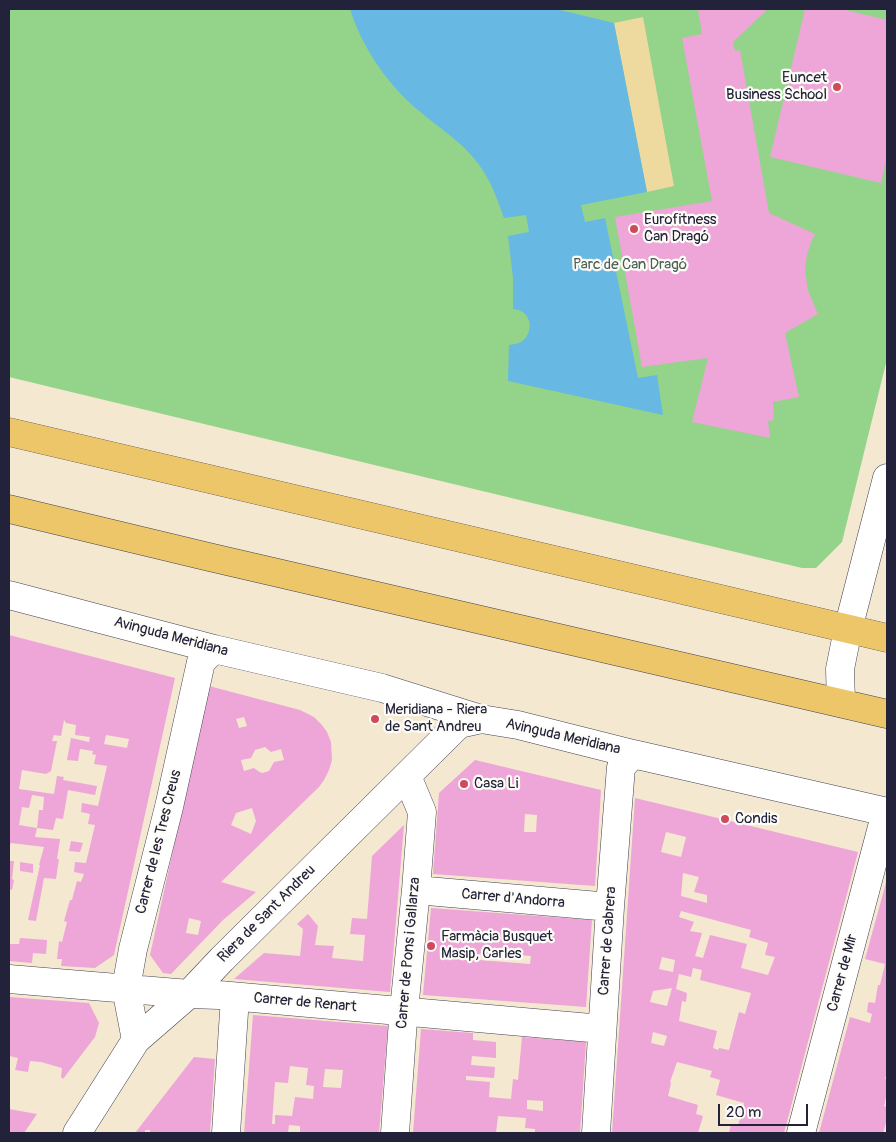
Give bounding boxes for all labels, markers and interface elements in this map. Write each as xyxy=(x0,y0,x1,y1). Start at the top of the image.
place label: Euncet Business School xyxy=(726,69,827,104)
marker: Euncet Business School xyxy=(831,81,843,93)
place label: Eurofitness Can Dragó xyxy=(644,211,717,246)
marker: Eurofitness Can Dragó xyxy=(628,223,640,235)
park label: Parc de Can Dragó xyxy=(573,256,687,274)
street label: Avinguda Meridiana xyxy=(112,613,230,661)
place label: Meridiana - Riera de Sant Andreu xyxy=(385,701,487,736)
marker: Meridiana - Riera de Sant Andreu xyxy=(369,713,381,725)
street label: Avinguda Meridiana xyxy=(504,715,622,759)
street label: Carrer de les Tres Creus xyxy=(132,768,186,916)
place label: Casa Li xyxy=(474,775,518,793)
marker: Casa Li xyxy=(458,778,470,790)
place label: Condis xyxy=(735,810,777,828)
marker: Condis xyxy=(719,813,731,825)
street label: Riera de Sant Andreu xyxy=(214,861,320,967)
street label: Carrer de Pons i Gallarza xyxy=(393,876,425,1030)
street label: Carrer d'Andorra xyxy=(460,886,566,912)
street label: Carrer de Cabrera xyxy=(595,886,621,996)
place label: Farmàcia Busquet Masip, Carles xyxy=(441,928,553,963)
street label: Carrer de Mir xyxy=(824,932,862,1014)
marker: Farmàcia Busquet Masip, Carles xyxy=(425,940,437,952)
street label: Carrer de Renart xyxy=(253,990,357,1016)
scale bar xyxy=(721,1094,811,1126)
text: 20 m xyxy=(726,1103,761,1122)

